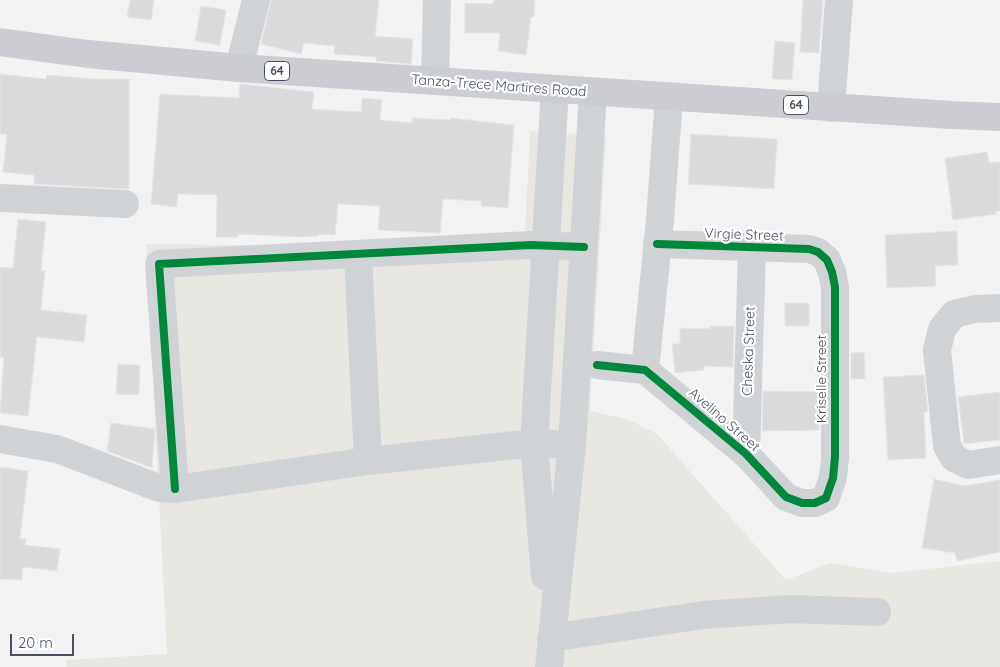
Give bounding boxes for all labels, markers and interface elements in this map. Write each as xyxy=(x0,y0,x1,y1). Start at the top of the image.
road number: 64 xyxy=(264,61,290,80)
street label: Tanza-Trece Martires Road xyxy=(411,72,587,100)
road number: 64 xyxy=(784,96,808,114)
street label: Virgie Street xyxy=(704,225,784,245)
street label: Cheska Street xyxy=(739,306,759,396)
street label: Kriselle Street xyxy=(814,335,830,423)
street label: Avelino Street xyxy=(685,385,763,455)
scale bar xyxy=(12,624,76,656)
text: 20 m xyxy=(18,633,53,652)

